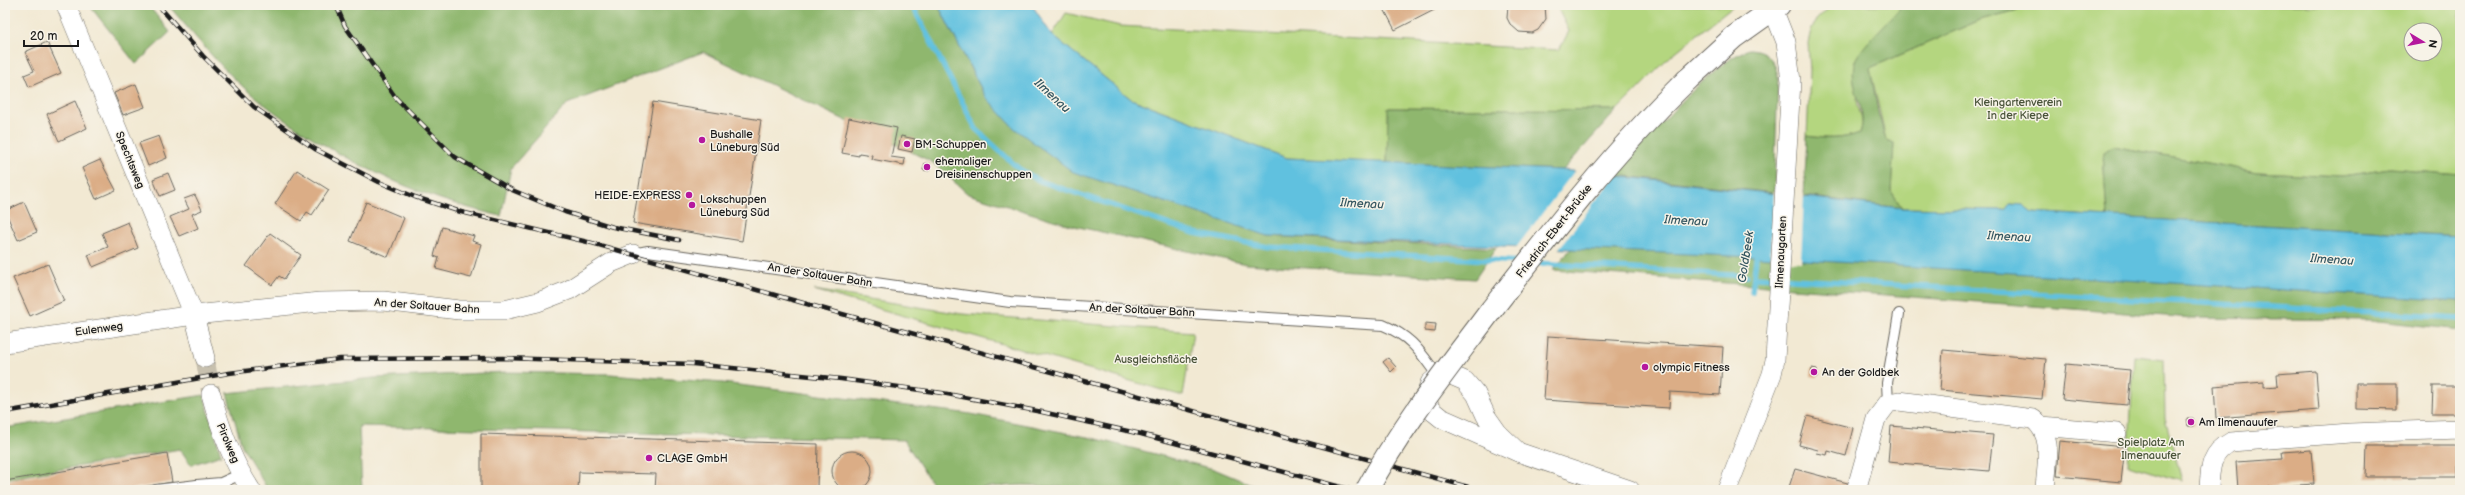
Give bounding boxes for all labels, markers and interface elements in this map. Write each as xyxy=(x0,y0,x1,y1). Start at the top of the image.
scale bar xyxy=(24,22,78,48)
north arrow xyxy=(2403,22,2443,62)
text: 20 m xyxy=(30,29,57,44)
text: N xyxy=(2425,38,2439,49)
water label: Ilmenau xyxy=(1030,75,1073,117)
park label: Kleingartenverein In der Kiepe xyxy=(1974,96,2062,122)
place label: Bushalle Lüneburg Süd xyxy=(710,128,779,154)
street label: Spechtsweg xyxy=(113,130,147,190)
marker: Bushalle Lüneburg Süd xyxy=(697,135,707,145)
place label: BM-Schuppen xyxy=(915,138,986,151)
marker: BM-Schuppen xyxy=(902,139,912,149)
place label: ehemaliger Dreisinenschuppen xyxy=(935,155,1032,181)
marker: ehemaliger Dreisinenschuppen xyxy=(922,162,932,172)
street label: Friedrich-Ebert-Brücke xyxy=(1513,181,1595,280)
place label: HEIDE-EXPRESS xyxy=(594,189,681,202)
marker: HEIDE-EXPRESS xyxy=(684,190,694,200)
place label: Lokschuppen Lüneburg Süd xyxy=(700,193,769,219)
water label: Ilmenau xyxy=(1339,195,1384,213)
marker: Lokschuppen Lüneburg Süd xyxy=(687,200,697,210)
water label: Ilmenau xyxy=(1663,212,1708,230)
street label: Ilmenaugarten xyxy=(1773,215,1789,289)
water label: Ilmenau xyxy=(1986,228,2031,246)
water label: Goldbeek xyxy=(1735,229,1758,284)
water label: Ilmenau xyxy=(2309,251,2355,269)
street label: An der Soltauer Bahn xyxy=(767,260,873,290)
street label: An der Soltauer Bahn xyxy=(374,296,480,316)
street label: An der Soltauer Bahn xyxy=(1089,301,1195,319)
street label: Eulenweg xyxy=(74,319,124,339)
park label: Ausgleichsfläche xyxy=(1114,353,1198,366)
place label: olympic Fitness xyxy=(1653,361,1730,374)
marker: olympic Fitness xyxy=(1640,362,1650,372)
place label: An der Goldbek xyxy=(1822,366,1900,379)
marker: An der Goldbek xyxy=(1809,367,1819,377)
place label: Am Ilmenauufer xyxy=(2199,416,2278,429)
marker: Am Ilmenauufer xyxy=(2186,417,2196,427)
street label: Pirolweg xyxy=(214,421,242,465)
park label: Spielplatz Am Ilmenauufer xyxy=(2118,436,2185,462)
place label: CLAGE GmbH xyxy=(657,452,728,465)
marker: CLAGE GmbH xyxy=(644,453,654,463)

